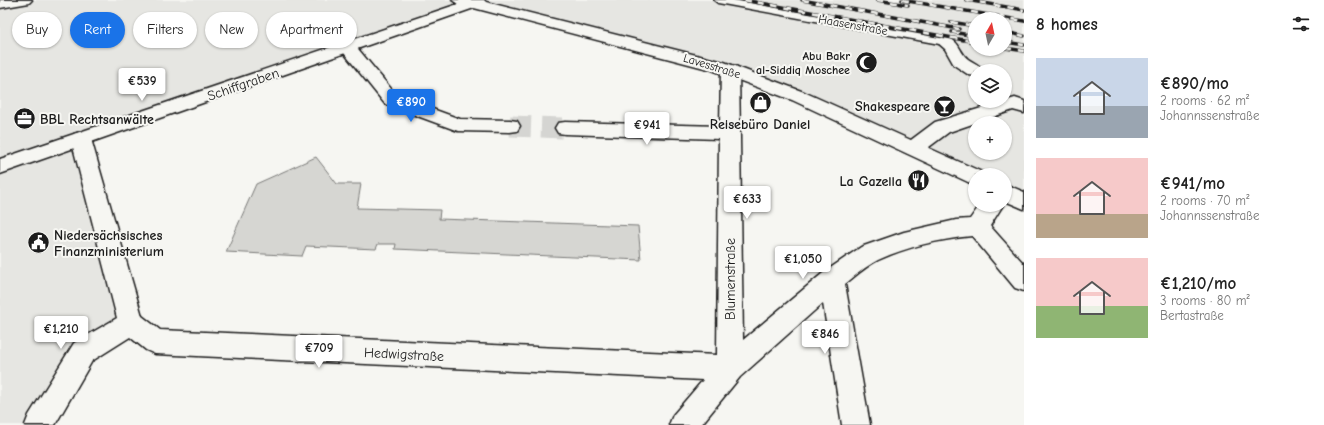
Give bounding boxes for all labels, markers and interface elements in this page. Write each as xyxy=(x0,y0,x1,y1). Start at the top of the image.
chip: Buy xyxy=(12,12,62,48)
chip: Rent xyxy=(70,12,125,48)
chip: Filters xyxy=(133,12,197,48)
chip: New xyxy=(205,12,258,48)
chip: Apartment xyxy=(266,12,357,48)
street label: Haasenstraße xyxy=(817,12,889,38)
north arrow xyxy=(968,12,1012,56)
map controls xyxy=(968,12,1012,212)
icon: filters xyxy=(1290,13,1312,35)
text: 8 homes xyxy=(1036,15,1098,34)
place label: Abu Bakr al-Siddiq Moschee xyxy=(756,49,850,77)
mosque icon: Abu Bakr al-Siddiq Moschee xyxy=(853,50,879,76)
street label: Lavesstraße xyxy=(682,51,742,81)
street label: Schiffgraben xyxy=(205,64,281,105)
button: layers xyxy=(968,64,1012,108)
pin: €539 xyxy=(118,68,166,102)
text: €539 xyxy=(127,73,157,88)
icon: home xyxy=(1068,74,1116,122)
text: €890/mo xyxy=(1160,74,1229,93)
pin: €890 xyxy=(387,89,435,123)
shop icon: Reisebüro Daniel xyxy=(747,89,773,115)
bar icon: Shakespeare xyxy=(932,93,958,119)
text: 2 rooms · 62 m² xyxy=(1160,93,1249,108)
text: €890 xyxy=(396,94,426,109)
place label: Shakespeare xyxy=(855,98,930,115)
office icon: BBL Rechtsanwälte xyxy=(11,106,37,132)
text: Johannssenstraße xyxy=(1160,108,1259,123)
place label: BBL Rechtsanwälte xyxy=(40,111,154,128)
pin: €941 xyxy=(623,112,671,146)
place label: Reisebüro Daniel xyxy=(710,116,810,133)
button: + xyxy=(968,116,1012,160)
text: €941 xyxy=(634,117,660,132)
restaurant icon: La Gazella xyxy=(905,168,931,194)
button: − xyxy=(968,168,1012,212)
place label: La Gazella xyxy=(839,173,902,190)
icon: home xyxy=(1068,174,1116,222)
text: €941/mo xyxy=(1160,174,1225,193)
pin: €633 xyxy=(723,186,771,220)
text: €633 xyxy=(733,191,761,206)
text: 2 rooms · 70 m² xyxy=(1160,193,1249,208)
text: Johannssenstraße xyxy=(1160,208,1259,223)
place label: Niedersächsisches Finanzministerium xyxy=(54,227,164,260)
public building icon: Niedersächsisches Finanzministerium xyxy=(25,230,51,256)
street label: Blumenstraße xyxy=(722,238,739,320)
pin: €1,050 xyxy=(770,246,836,280)
text: €1,050 xyxy=(784,251,822,266)
icon: home xyxy=(1068,274,1116,322)
text: €1,210/mo xyxy=(1160,274,1236,293)
text: 3 rooms · 80 m² xyxy=(1160,293,1250,308)
text: Bertastraße xyxy=(1160,308,1224,323)
pin: €1,210 xyxy=(28,316,94,350)
text: €1,210 xyxy=(43,321,79,336)
pin: €846 xyxy=(801,321,849,355)
text: €846 xyxy=(811,326,839,341)
pin: €709 xyxy=(295,335,343,369)
text: €709 xyxy=(304,340,334,355)
street label: Hedwigstraße xyxy=(363,344,444,365)

